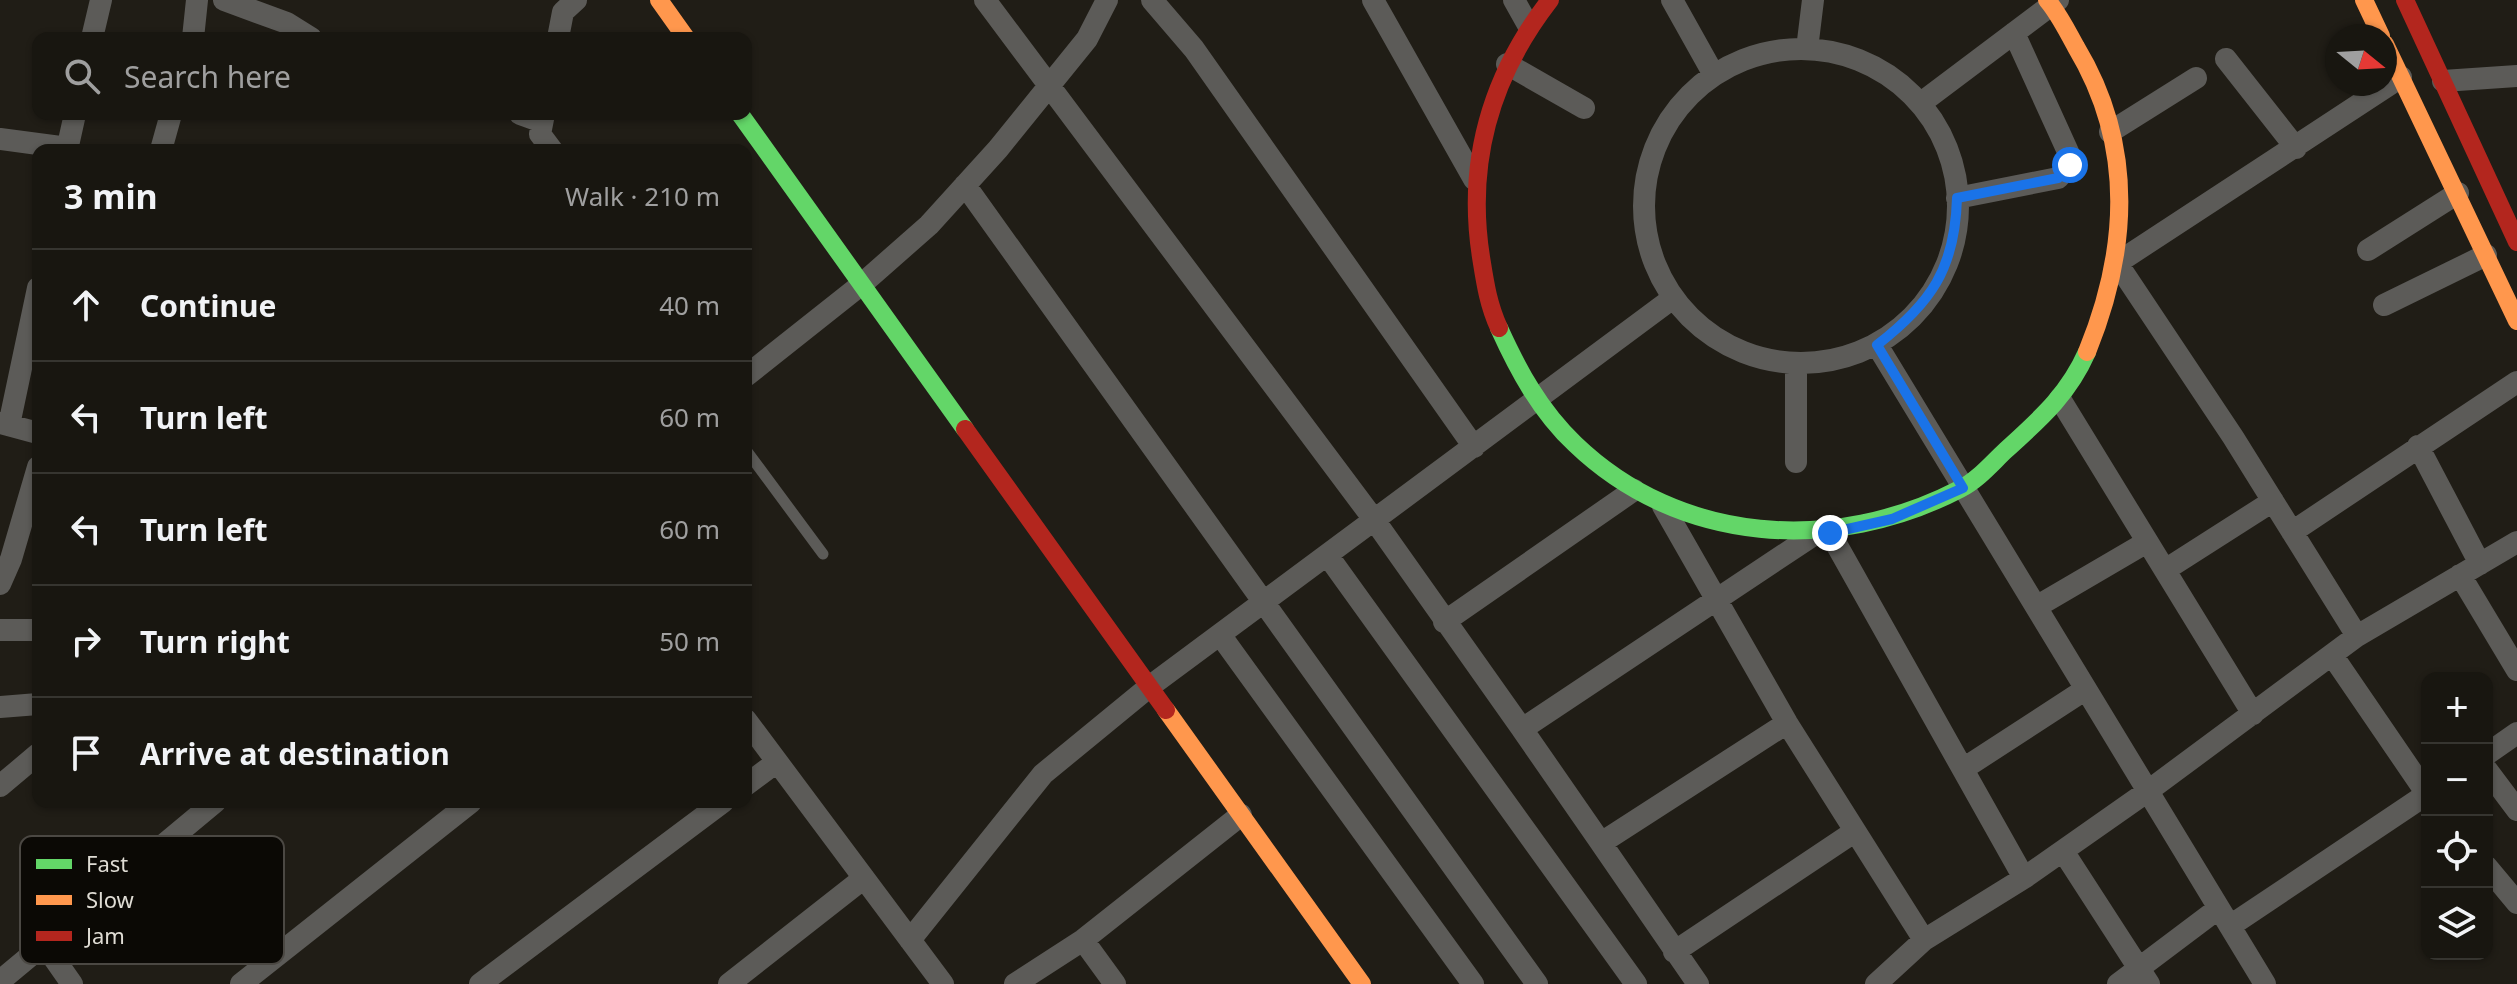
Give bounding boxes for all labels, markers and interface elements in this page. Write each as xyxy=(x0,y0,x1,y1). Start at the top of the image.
north arrow xyxy=(2325,24,2397,96)
search box xyxy=(32,32,752,120)
icon: search xyxy=(60,54,104,98)
text: Search here xyxy=(124,56,291,97)
route start xyxy=(2052,147,2088,183)
text: 3 min xyxy=(64,173,158,219)
text: Walk · 210 m xyxy=(565,178,720,214)
icon: ahead xyxy=(64,283,108,327)
text: Continue xyxy=(140,285,276,326)
text: 40 m xyxy=(659,287,720,323)
icon: left xyxy=(64,395,108,439)
text: Turn left xyxy=(140,397,268,438)
text: 60 m xyxy=(659,399,720,435)
icon: left xyxy=(64,507,108,551)
text: Turn left xyxy=(140,509,268,550)
text: 60 m xyxy=(659,511,720,547)
route end xyxy=(1812,515,1848,551)
icon: right xyxy=(64,619,108,663)
text: Turn right xyxy=(140,621,290,662)
text: 50 m xyxy=(659,623,720,659)
map controls xyxy=(2421,672,2493,960)
button: + xyxy=(2421,672,2493,744)
icon: arrive xyxy=(64,731,108,775)
text: Arrive at destination xyxy=(140,733,450,774)
button: − xyxy=(2421,744,2493,816)
button: locate xyxy=(2421,816,2493,888)
legend xyxy=(20,836,284,964)
text: Fast xyxy=(86,848,128,878)
text: Slow xyxy=(86,884,135,914)
button: layers xyxy=(2421,888,2493,960)
text: Jam xyxy=(84,920,125,950)

